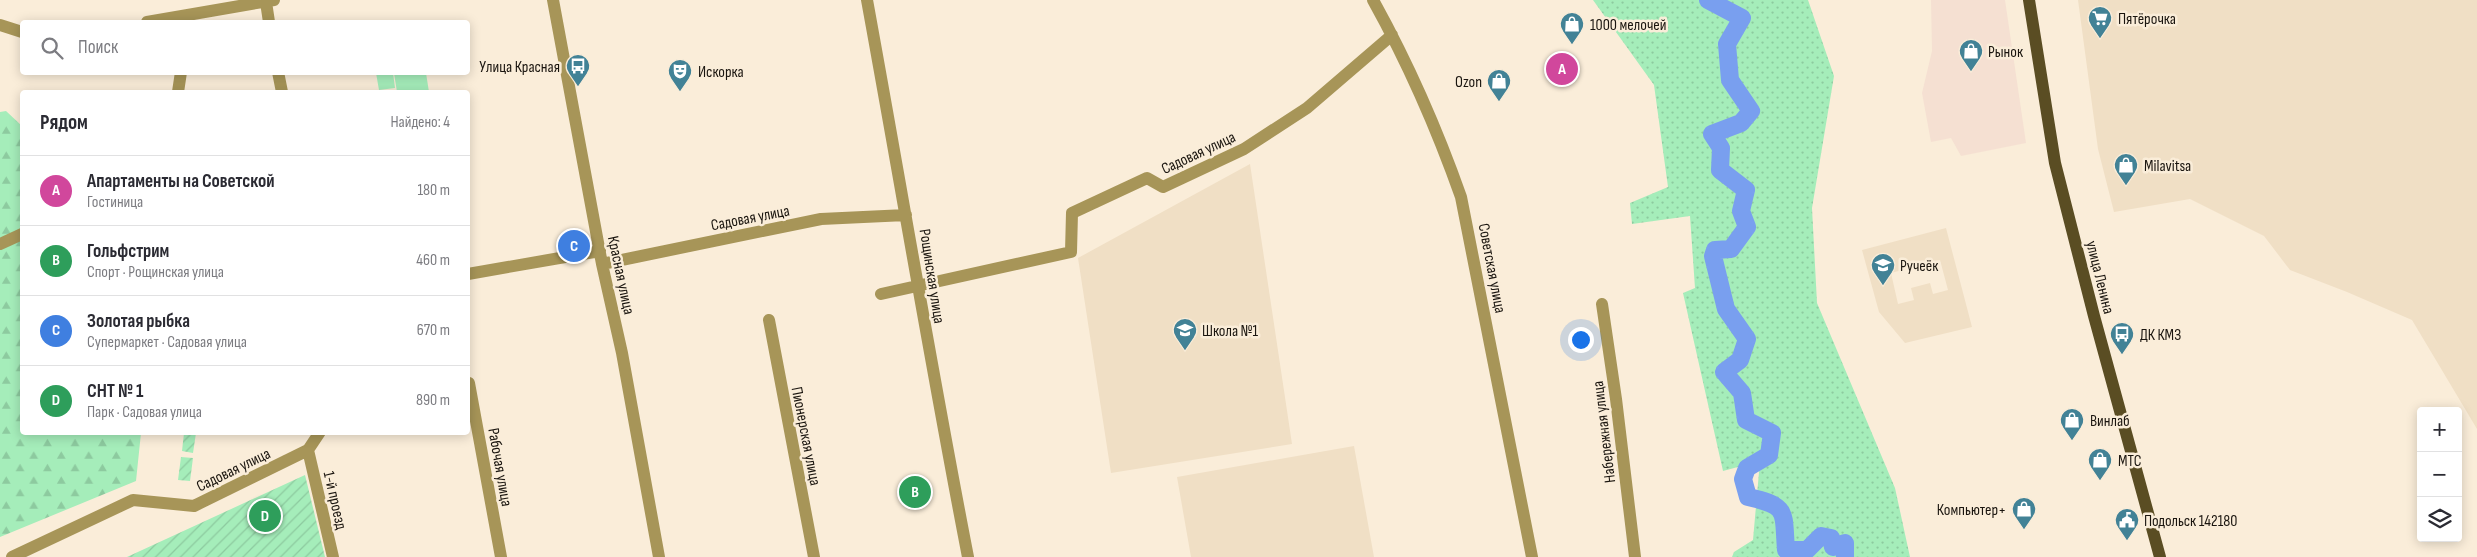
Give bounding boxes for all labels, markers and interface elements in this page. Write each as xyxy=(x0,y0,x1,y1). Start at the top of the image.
supermarket icon: Пятёрочка xyxy=(2087,5,2113,39)
place label: Пятёрочка xyxy=(2118,10,2176,29)
shop icon: 1000 мелочей xyxy=(1559,11,1585,45)
place label: 1000 мелочей xyxy=(1590,16,1666,35)
search box xyxy=(20,20,470,75)
icon: search xyxy=(38,34,66,62)
text: Поиск xyxy=(78,36,118,59)
shop icon: Рынок xyxy=(1958,38,1984,72)
place label: Рынок xyxy=(1988,43,2024,62)
pin: A xyxy=(1546,50,1578,88)
bus stop icon: Улица Красная xyxy=(565,53,591,87)
place label: Улица Красная xyxy=(479,58,560,77)
theatre icon: Искорка xyxy=(667,58,693,92)
place label: Искорка xyxy=(698,63,744,82)
shop icon: Ozon xyxy=(1486,68,1512,102)
place label: Ozon xyxy=(1455,73,1482,92)
text: Рядом xyxy=(40,110,88,135)
text: Найдено: 4 xyxy=(390,113,450,132)
street label: Садовая улица xyxy=(1159,128,1239,179)
shop icon: Milavitsa xyxy=(2113,152,2139,186)
place label: Milavitsa xyxy=(2144,157,2191,176)
text: Апартаменты на Советской xyxy=(87,170,275,193)
text: A xyxy=(52,181,60,200)
text: 180 m xyxy=(417,181,450,200)
text: Гостиница xyxy=(87,193,143,212)
street label: Садовая улица xyxy=(709,202,791,235)
street label: Советская улица xyxy=(1474,222,1510,315)
pin: C xyxy=(558,227,590,265)
street label: Рощинская улица xyxy=(915,228,948,325)
street label: Красная улица xyxy=(603,234,638,316)
street label: улица Ленина xyxy=(2081,239,2118,316)
text: Гольфстрим xyxy=(87,240,169,263)
text: B xyxy=(52,251,60,270)
text: 460 m xyxy=(416,251,450,270)
school or university icon: Ручеёк xyxy=(1870,252,1896,286)
place label: Ручеёк xyxy=(1900,257,1939,276)
text: Спорт · Рощинская улица xyxy=(87,263,224,282)
text: Золотая рыбка xyxy=(87,310,190,333)
school or university icon: Школа №1 xyxy=(1172,317,1198,351)
text: C xyxy=(52,321,60,340)
text: 670 m xyxy=(417,321,450,340)
bus stop icon: ДК КМЗ xyxy=(2109,321,2135,355)
place label: Школа №1 xyxy=(1202,322,1259,341)
place label: ДК КМЗ xyxy=(2140,326,2181,345)
your location xyxy=(1568,327,1594,353)
text: Супермаркет · Садовая улица xyxy=(87,333,247,352)
text: СНТ № 1 xyxy=(87,380,144,403)
street label: Набережная улица xyxy=(1589,380,1620,484)
street label: Пионерская улица xyxy=(787,385,824,487)
text: D xyxy=(52,391,60,410)
text: 890 m xyxy=(416,391,450,410)
text: Парк · Садовая улица xyxy=(87,403,202,422)
shop icon: Винлаб xyxy=(2059,407,2085,441)
map controls xyxy=(2417,407,2462,542)
button: + xyxy=(2417,407,2462,452)
place label: Винлаб xyxy=(2090,412,2130,431)
street label: Рабочая улица xyxy=(483,427,516,508)
street label: Садовая улица xyxy=(194,444,274,496)
shop icon: МТС xyxy=(2087,447,2113,481)
place label: МТС xyxy=(2118,452,2142,471)
button: − xyxy=(2417,452,2462,497)
street label: 1-й проезд xyxy=(319,469,351,532)
pin: B xyxy=(899,473,931,511)
shop icon: Компьютер+ xyxy=(2011,496,2037,530)
pin: D xyxy=(249,497,281,535)
button: layers xyxy=(2417,497,2462,542)
place label: Компьютер+ xyxy=(1937,501,2006,520)
public building icon: Подольск 142180 xyxy=(2114,507,2140,541)
place label: Подольск 142180 xyxy=(2144,512,2237,531)

